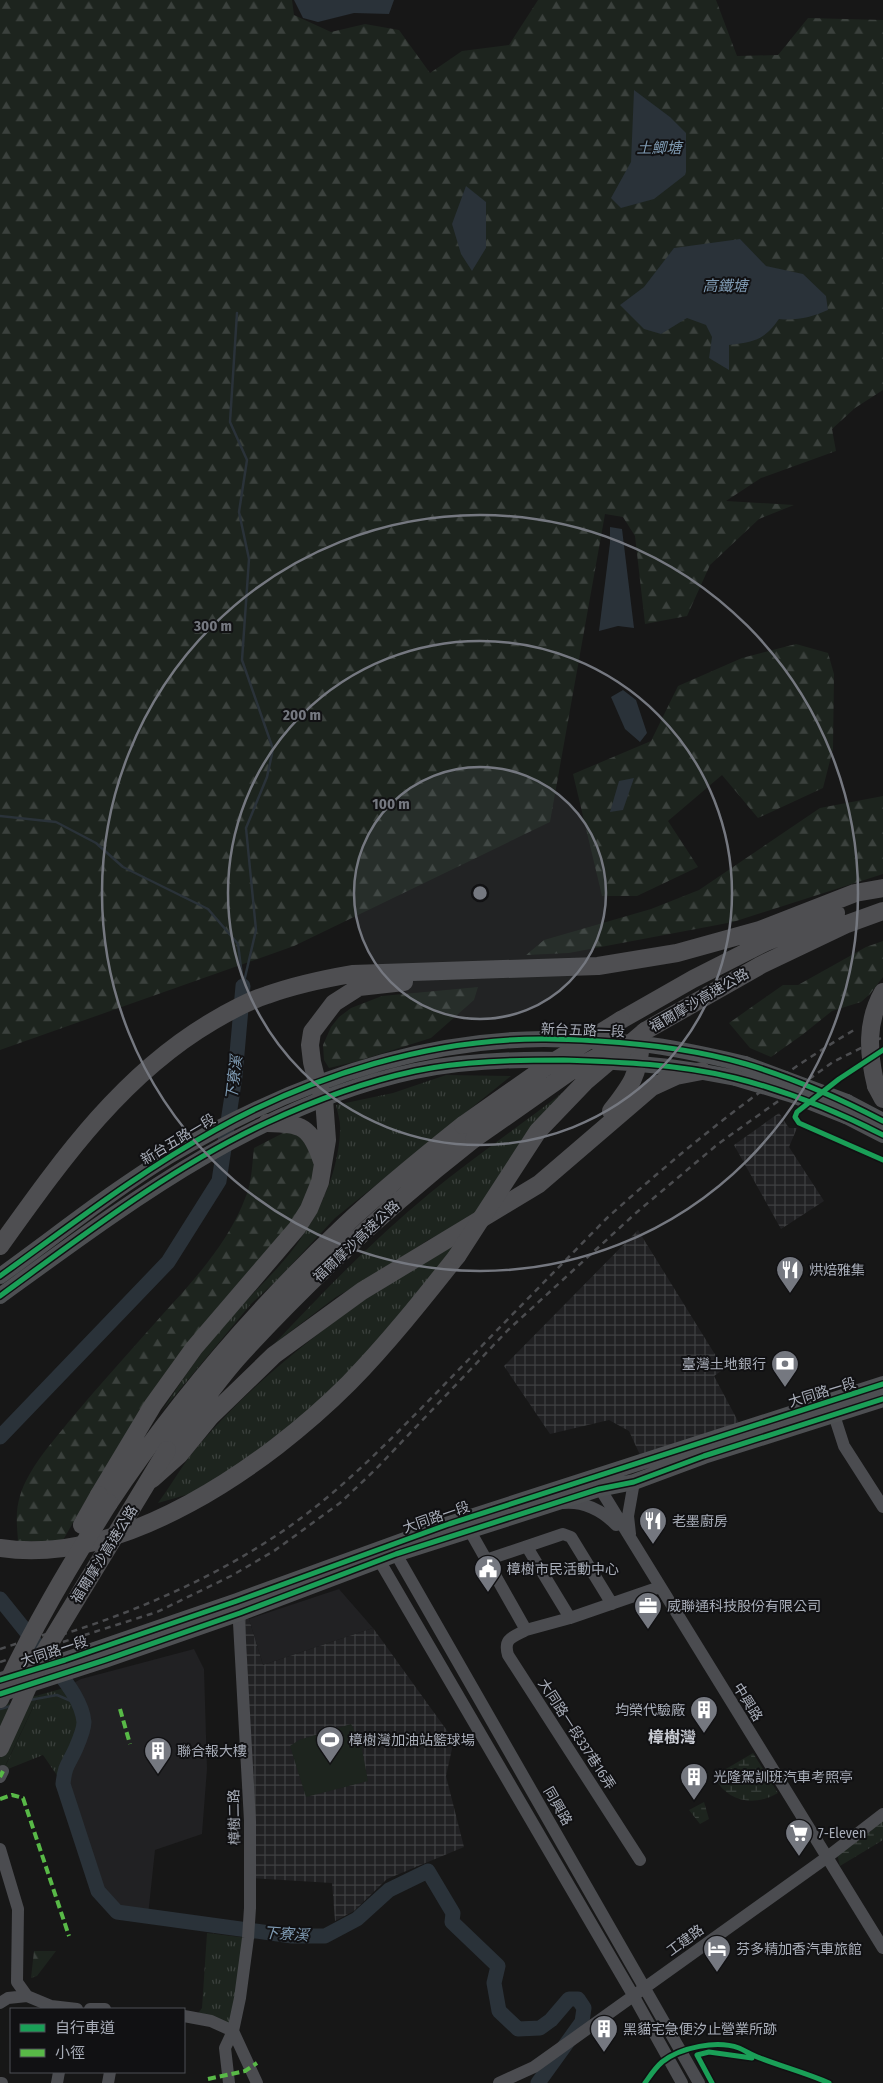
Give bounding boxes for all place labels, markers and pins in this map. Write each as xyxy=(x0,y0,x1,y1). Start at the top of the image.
centre of rings xyxy=(471,884,489,902)
restaurant icon: 烘焙雅集 xyxy=(775,1255,805,1294)
place label: 烘焙雅集 xyxy=(809,1262,865,1279)
bank icon: 臺灣土地銀行 xyxy=(770,1349,800,1388)
place label: 臺灣土地銀行 xyxy=(682,1356,766,1373)
restaurant icon: 老墨廚房 xyxy=(638,1506,668,1545)
place label: 老墨廚房 xyxy=(672,1513,728,1530)
public building icon: 樟樹市民活動中心 xyxy=(473,1554,503,1593)
place label: 樟樹市民活動中心 xyxy=(507,1561,619,1578)
office icon: 威聯通科技股份有限公司 xyxy=(633,1591,663,1630)
place label: 威聯通科技股份有限公司 xyxy=(667,1598,821,1615)
building icon: 均榮代驗廠 xyxy=(689,1695,719,1734)
place label: 均榮代驗廠 xyxy=(615,1702,685,1719)
sports icon: 樟樹灣加油站籃球場 xyxy=(315,1725,345,1764)
place label: 樟樹灣加油站籃球場 xyxy=(349,1732,475,1749)
building icon: 聯合報大樓 xyxy=(143,1736,173,1775)
place label: 聯合報大樓 xyxy=(177,1743,247,1760)
building icon: 光隆駕訓班汽車考照亭 xyxy=(679,1762,709,1801)
place label: 光隆駕訓班汽車考照亭 xyxy=(713,1769,853,1786)
supermarket icon: 7-Eleven xyxy=(784,1818,814,1857)
place label: 7-Eleven xyxy=(818,1825,866,1842)
hotel icon: 芬多精加香汽車旅館 xyxy=(702,1934,732,1973)
place label: 芬多精加香汽車旅館 xyxy=(736,1941,862,1958)
building icon: 黑貓宅急便汐止營業所跡 xyxy=(589,2014,619,2053)
place label: 黑貓宅急便汐止營業所跡 xyxy=(623,2021,777,2038)

